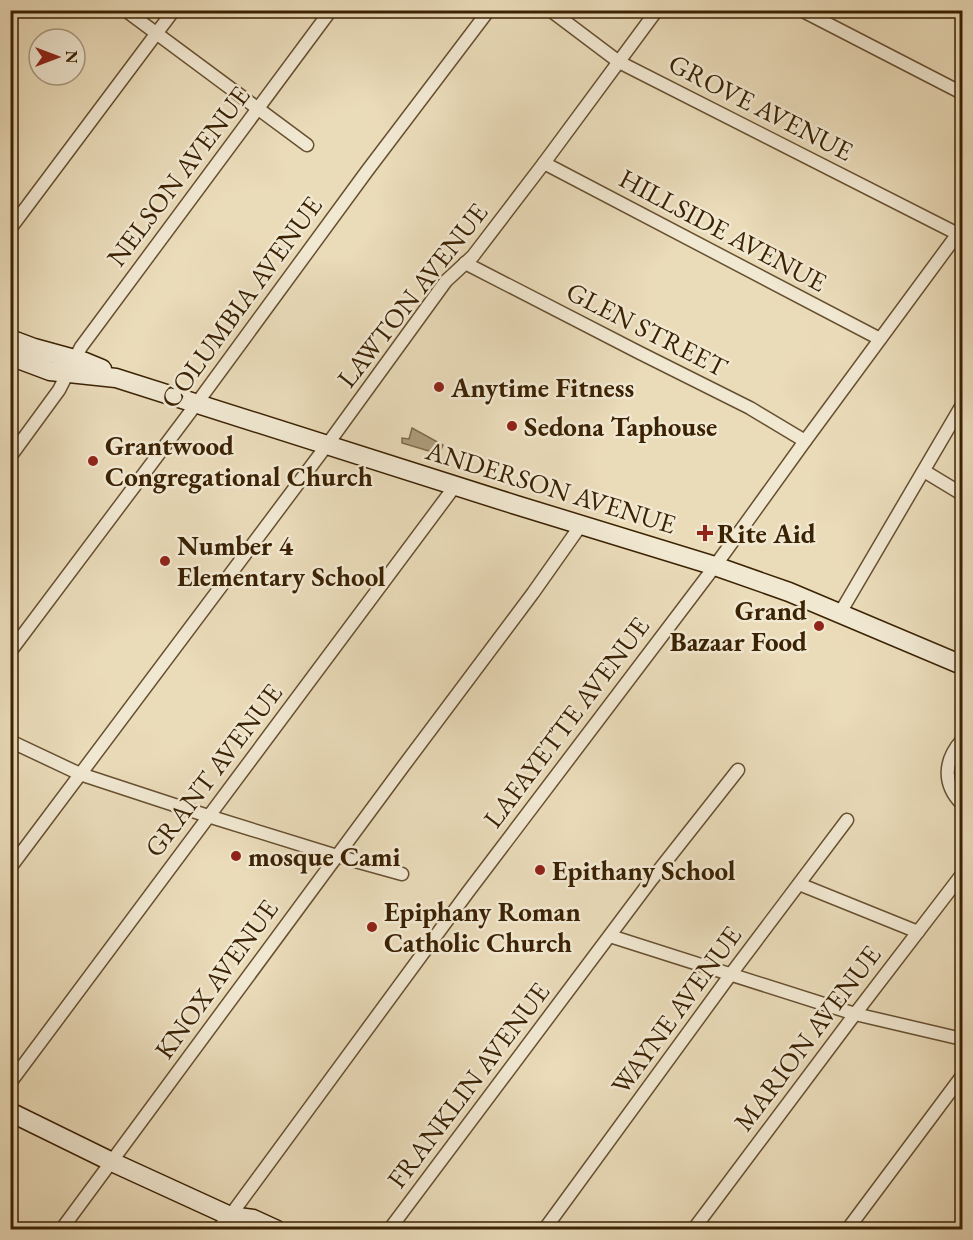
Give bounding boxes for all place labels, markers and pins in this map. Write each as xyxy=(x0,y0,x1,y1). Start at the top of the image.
place label: Anytime Fitness xyxy=(450,370,634,405)
marker: Anytime Fitness xyxy=(432,380,446,394)
place label: Sedona Taphouse xyxy=(524,409,717,444)
marker: Sedona Taphouse xyxy=(505,419,519,433)
place label: Grantwood Congregational Church xyxy=(105,428,373,494)
marker: Grantwood Congregational Church xyxy=(86,454,100,468)
place label: Rite Aid xyxy=(717,516,816,551)
marker: Rite Aid xyxy=(698,526,712,540)
place label: Number 4 Elementary School xyxy=(177,528,386,594)
marker: Number 4 Elementary School xyxy=(158,554,172,568)
place label: Grand Bazaar Food xyxy=(670,593,807,659)
marker: Grand Bazaar Food xyxy=(812,619,826,633)
place label: mosque Cami xyxy=(248,839,401,874)
marker: mosque Cami xyxy=(229,849,243,863)
place label: Epithany School xyxy=(552,853,736,888)
marker: Epithany School xyxy=(533,863,547,877)
place label: Epiphany Roman Catholic Church xyxy=(384,894,581,960)
marker: Epiphany Roman Catholic Church xyxy=(365,920,379,934)

